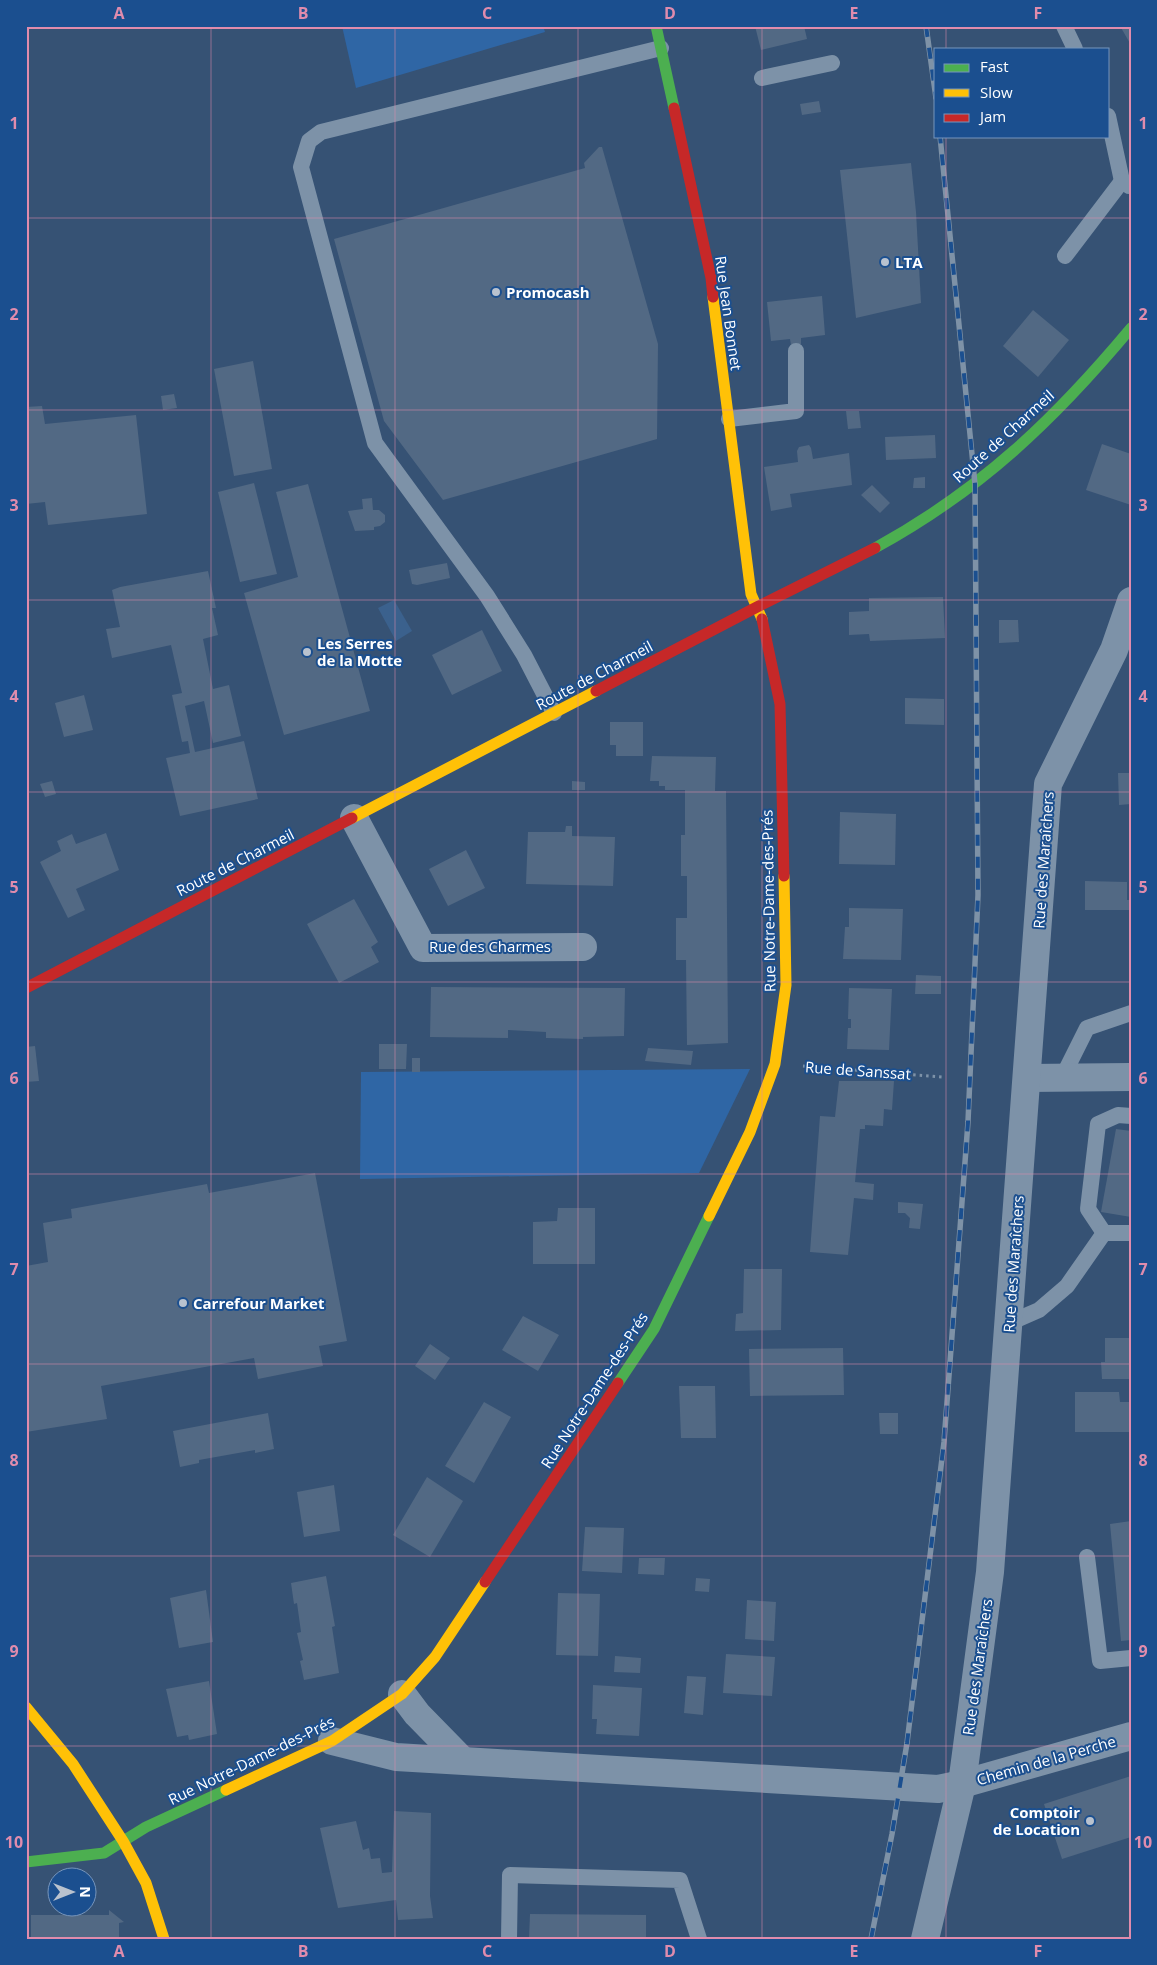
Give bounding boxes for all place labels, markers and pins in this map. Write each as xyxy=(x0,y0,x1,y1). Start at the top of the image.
place label: LTA xyxy=(895,252,923,272)
marker: LTA xyxy=(879,256,891,268)
place label: Promocash xyxy=(506,282,590,302)
marker: Promocash xyxy=(490,286,502,298)
place label: Les Serres de la Motte xyxy=(317,633,402,670)
marker: Les Serres de la Motte xyxy=(301,646,313,658)
place label: Carrefour Market xyxy=(193,1293,325,1313)
marker: Carrefour Market xyxy=(177,1297,189,1309)
place label: Comptoir de Location xyxy=(993,1802,1080,1839)
marker: Comptoir de Location xyxy=(1084,1815,1096,1827)

